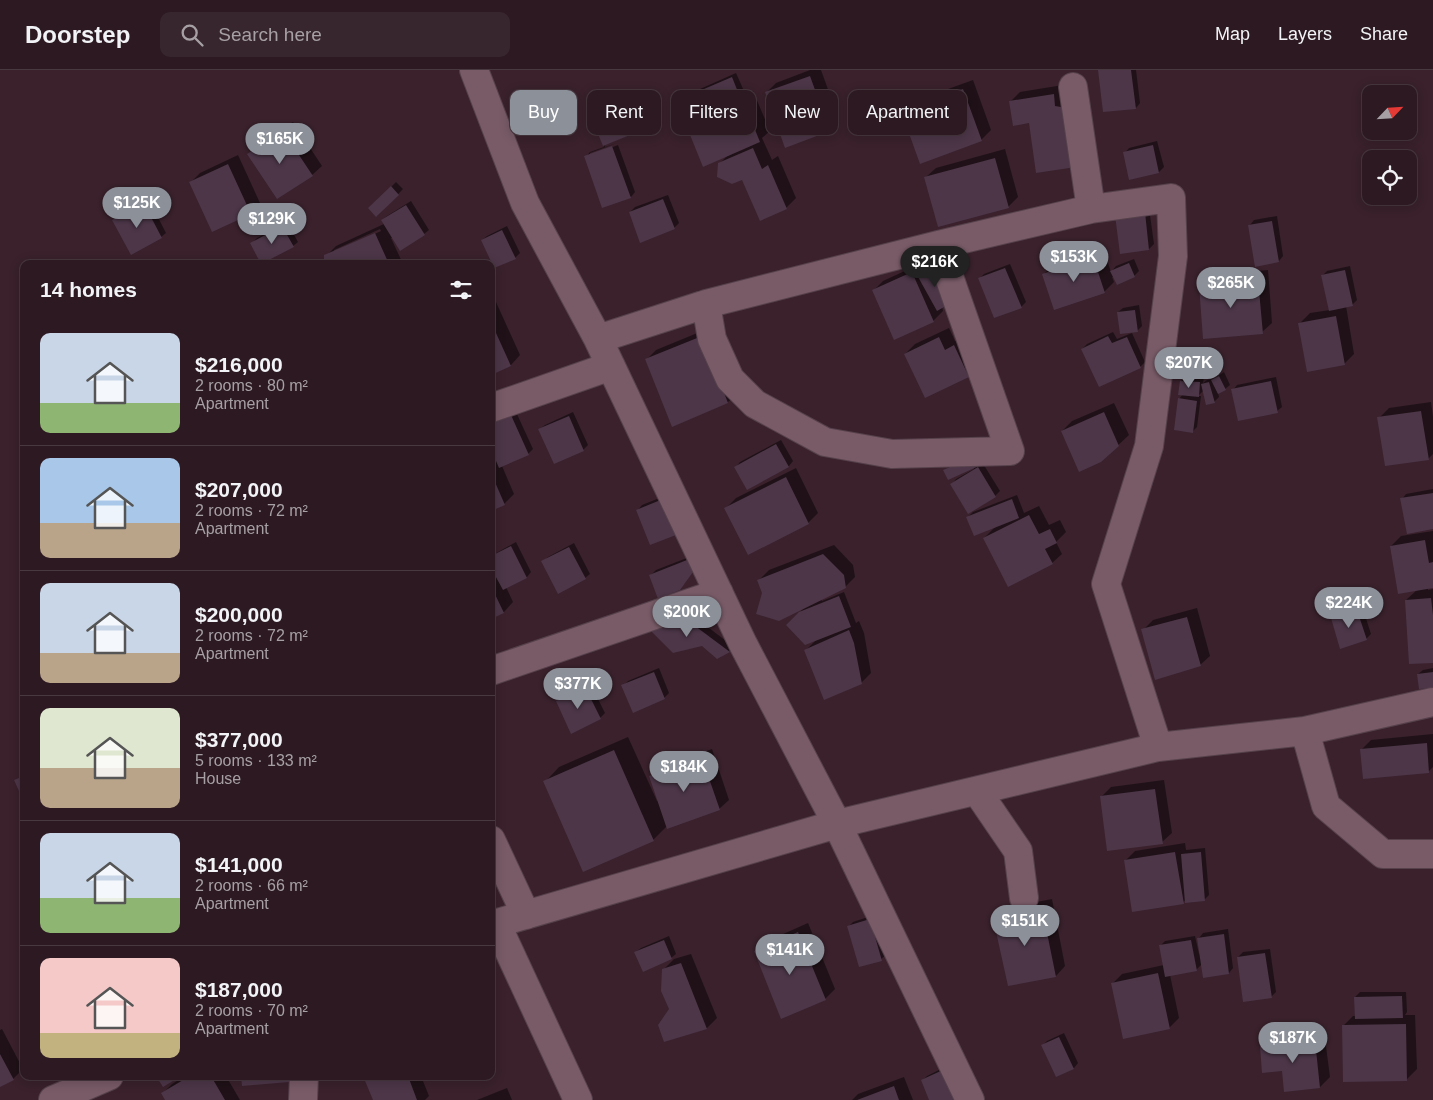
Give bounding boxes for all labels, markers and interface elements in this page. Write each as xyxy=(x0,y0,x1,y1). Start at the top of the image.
search box xyxy=(160,12,510,57)
text: Doorstep xyxy=(25,21,130,48)
icon: search xyxy=(178,21,206,49)
text: Search here xyxy=(218,24,322,45)
text: Map xyxy=(1215,24,1250,44)
text: Layers xyxy=(1278,24,1332,44)
text: Share xyxy=(1360,24,1408,44)
north arrow xyxy=(1362,85,1418,140)
map controls xyxy=(1362,85,1417,205)
chip: Buy xyxy=(510,90,577,135)
chip: Rent xyxy=(587,90,661,135)
chip: Filters xyxy=(671,90,756,135)
chip: New xyxy=(766,90,838,135)
chip: Apartment xyxy=(848,90,967,135)
pin: $165K xyxy=(245,122,315,165)
text: $165K xyxy=(256,130,304,147)
button: locate xyxy=(1362,150,1417,205)
pin: $125K xyxy=(102,186,172,229)
text: $125K xyxy=(113,194,161,211)
pin: $129K xyxy=(237,202,307,245)
text: $129K xyxy=(248,210,296,227)
pin: $153K xyxy=(1039,240,1109,283)
pin: $216K xyxy=(900,246,970,288)
text: $153K xyxy=(1050,248,1098,265)
text: $216K xyxy=(911,253,959,270)
pin: $265K xyxy=(1196,266,1266,309)
text: $265K xyxy=(1207,274,1255,291)
icon: filters xyxy=(447,276,475,304)
text: 14 homes xyxy=(40,278,137,301)
pin: $207K xyxy=(1154,346,1224,389)
icon: home xyxy=(80,353,140,413)
text: $216,000 xyxy=(195,353,283,376)
text: $207K xyxy=(1165,354,1213,371)
text: 2 rooms · 80 m² xyxy=(195,377,308,394)
text: Apartment xyxy=(195,395,269,412)
icon: home xyxy=(80,478,140,538)
text: $207,000 xyxy=(195,478,283,501)
text: 2 rooms · 72 m² xyxy=(195,502,308,519)
text: Apartment xyxy=(195,520,269,537)
pin: $224K xyxy=(1314,586,1384,629)
text: $224K xyxy=(1325,594,1373,611)
pin: $200K xyxy=(652,596,722,638)
icon: home xyxy=(80,603,140,663)
text: $200,000 xyxy=(195,603,283,626)
text: $200K xyxy=(663,603,711,620)
text: 2 rooms · 72 m² xyxy=(195,627,308,644)
text: Apartment xyxy=(195,645,269,662)
pin: $377K xyxy=(543,668,613,710)
text: $377K xyxy=(554,675,602,692)
icon: home xyxy=(80,728,140,788)
text: $377,000 xyxy=(195,728,283,751)
pin: $184K xyxy=(649,750,719,793)
text: 5 rooms · 133 m² xyxy=(195,752,317,769)
text: $184K xyxy=(660,758,708,775)
text: House xyxy=(195,770,241,787)
icon: home xyxy=(80,853,140,913)
text: $141,000 xyxy=(195,853,283,876)
text: 2 rooms · 66 m² xyxy=(195,877,308,894)
text: Apartment xyxy=(195,895,269,912)
pin: $151K xyxy=(990,904,1060,947)
text: $151K xyxy=(1001,912,1049,929)
pin: $141K xyxy=(755,934,825,976)
text: $141K xyxy=(766,941,814,958)
icon: home xyxy=(80,978,140,1038)
text: $187,000 xyxy=(195,978,283,1001)
text: 2 rooms · 70 m² xyxy=(195,1002,308,1019)
text: Apartment xyxy=(195,1020,269,1037)
pin: $187K xyxy=(1258,1022,1328,1064)
text: $187K xyxy=(1269,1029,1317,1046)

